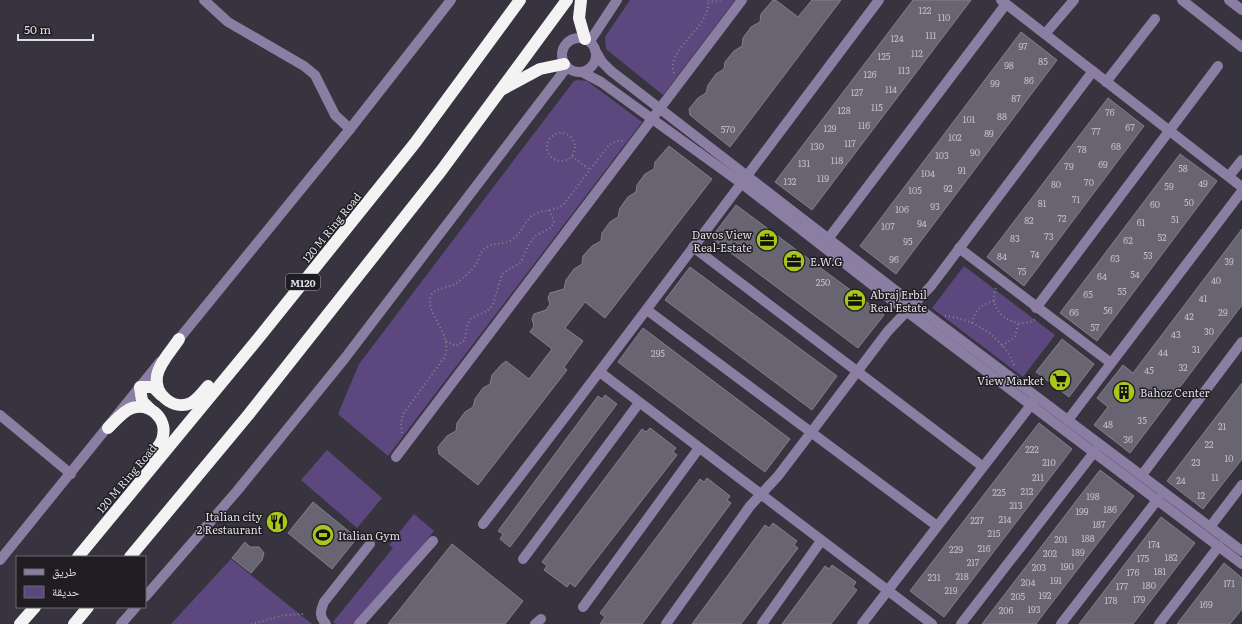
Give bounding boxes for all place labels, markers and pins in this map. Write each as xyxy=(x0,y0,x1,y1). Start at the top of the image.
place label: Davos View Real-Estate xyxy=(692,226,753,255)
office icon: Davos View Real-Estate xyxy=(754,227,780,253)
office icon: E.W.G xyxy=(781,248,807,274)
place label: E.W.G xyxy=(810,253,843,269)
place label: Abraj Erbil Real Estate xyxy=(870,286,927,315)
office icon: Abraj Erbil Real Estate xyxy=(842,287,868,313)
supermarket icon: View Market xyxy=(1047,367,1073,393)
place label: View Market xyxy=(977,372,1045,388)
building icon: Bahoz Center xyxy=(1111,379,1137,405)
place label: Bahoz Center xyxy=(1140,384,1211,400)
place label: Italian city 2 Restaurant xyxy=(197,508,263,537)
restaurant icon: Italian city 2 Restaurant xyxy=(264,509,290,535)
sports icon: Italian Gym xyxy=(310,522,336,548)
place label: Italian Gym xyxy=(338,527,401,543)

